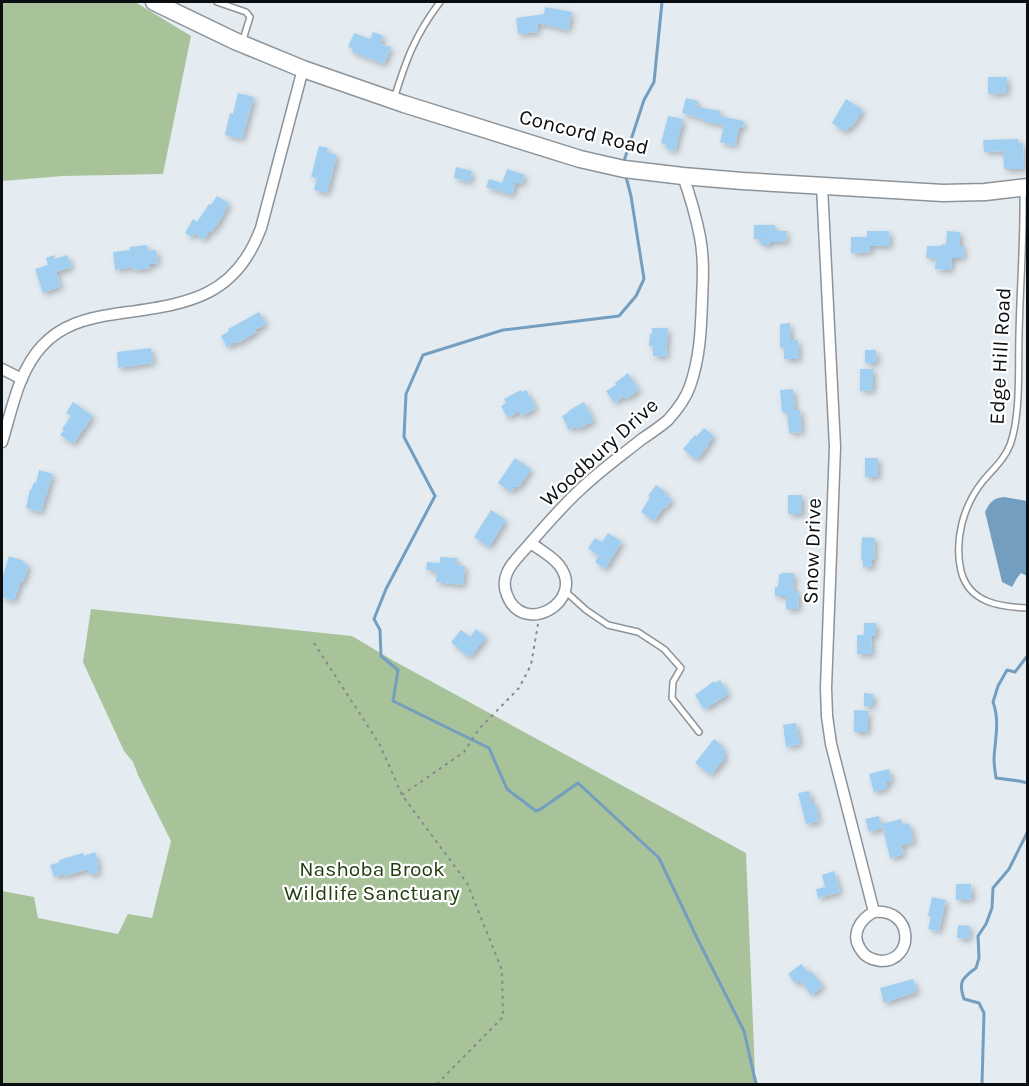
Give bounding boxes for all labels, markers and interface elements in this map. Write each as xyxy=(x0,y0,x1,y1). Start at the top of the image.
street label: Concord Road xyxy=(517,104,651,160)
street label: Edge Hill Road xyxy=(984,287,1016,425)
street label: Woodbury Drive xyxy=(535,393,663,511)
street label: Snow Drive xyxy=(798,498,826,604)
park label: Nashoba Brook Wildlife Sanctuary xyxy=(284,857,460,905)

